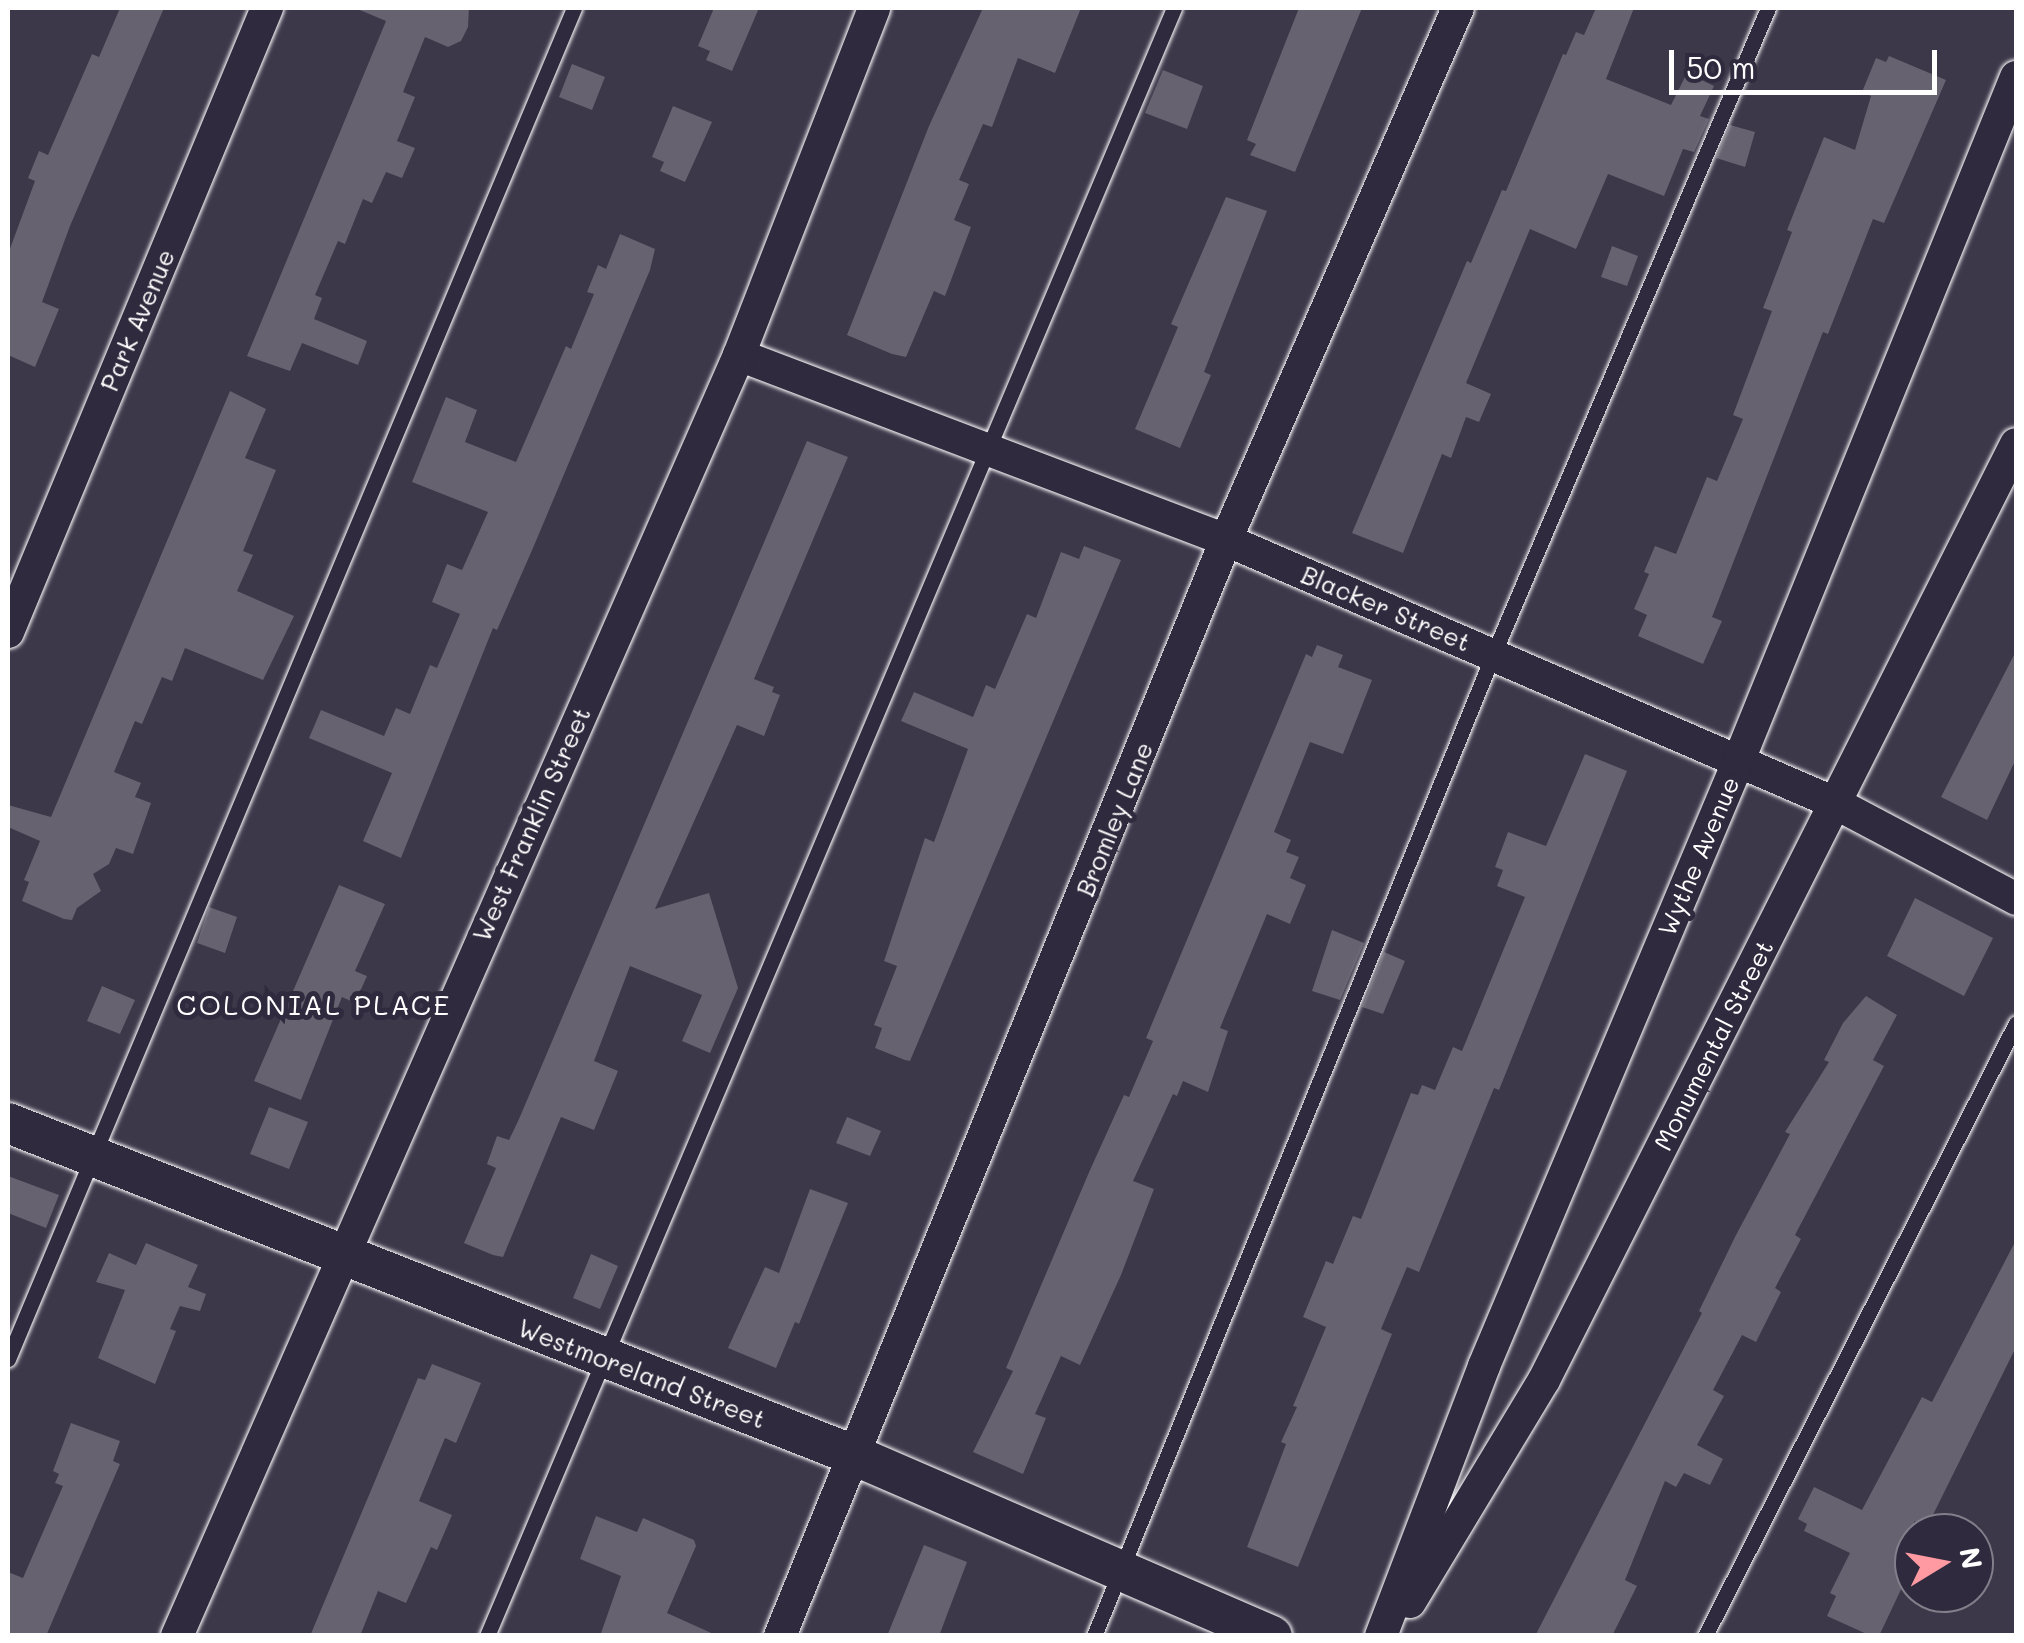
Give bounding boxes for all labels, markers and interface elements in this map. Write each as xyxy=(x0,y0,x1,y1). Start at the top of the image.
scale bar xyxy=(1674,30,1942,92)
text: 50 m xyxy=(1686,47,1756,87)
street label: Park Avenue xyxy=(94,245,180,395)
street label: Blacker Street xyxy=(1297,559,1475,657)
street label: West Franklin Street xyxy=(466,702,596,946)
street label: Bromley Lane xyxy=(1069,738,1159,900)
street label: Wythe Avenue xyxy=(1651,772,1745,940)
street label: Monumental Street xyxy=(1647,935,1779,1155)
district label: COLONIAL PLACE xyxy=(176,987,452,1021)
street label: Westmoreland Street xyxy=(514,1312,770,1434)
north arrow xyxy=(1894,1513,1994,1613)
text: N xyxy=(1952,1545,1991,1572)

